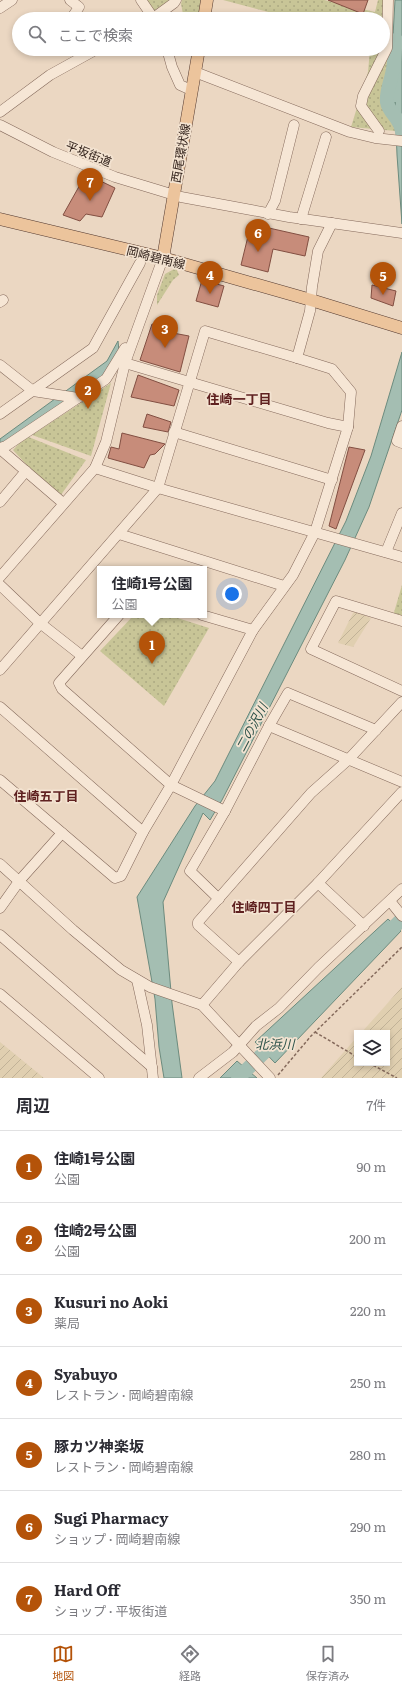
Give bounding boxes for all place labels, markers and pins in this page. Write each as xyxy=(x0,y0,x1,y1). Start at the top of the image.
pin: 7 xyxy=(77,168,103,201)
pin: 6 xyxy=(245,219,271,252)
pin: 4 xyxy=(197,261,223,294)
pin: 5 xyxy=(370,262,396,295)
pin: 3 xyxy=(152,315,178,348)
pin: 2 xyxy=(75,376,101,409)
pin: 1 xyxy=(139,631,165,664)

